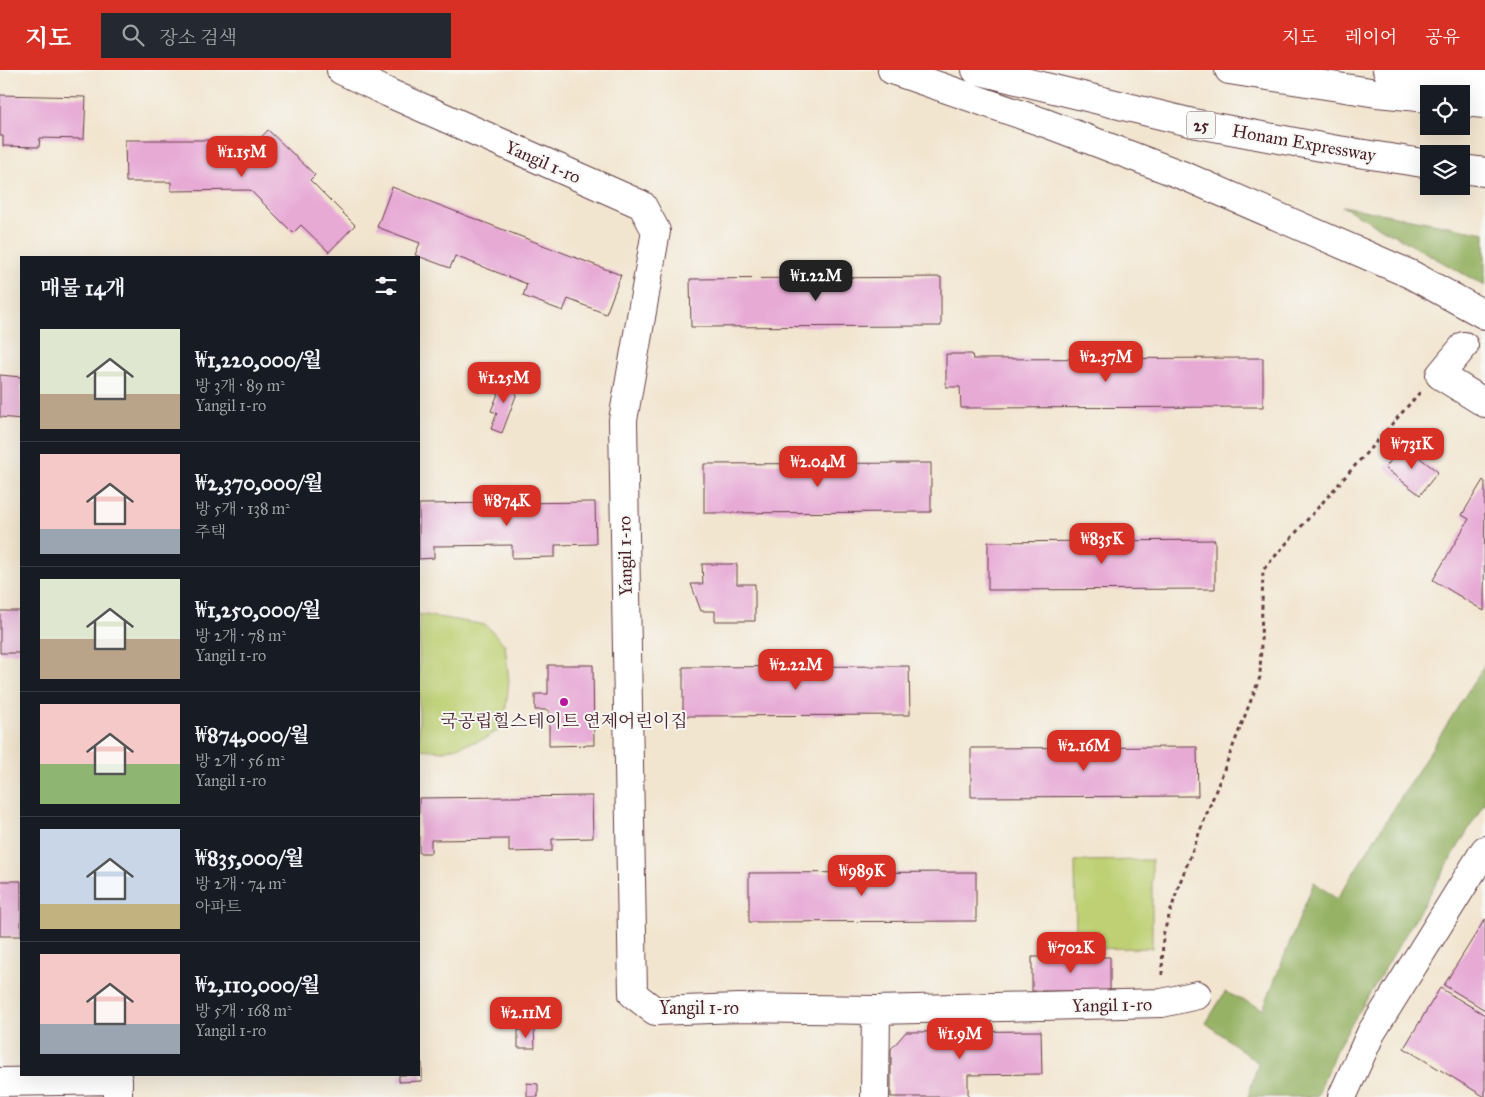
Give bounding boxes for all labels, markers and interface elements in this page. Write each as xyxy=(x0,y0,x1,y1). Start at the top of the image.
search box xyxy=(101,13,451,58)
icon: search xyxy=(119,21,147,49)
text: 지도 xyxy=(25,23,71,53)
text: 장소 검색 xyxy=(159,26,237,49)
text: 지도 xyxy=(1282,26,1317,48)
text: 레이어 xyxy=(1345,26,1397,48)
text: 공유 xyxy=(1425,26,1460,48)
map controls xyxy=(1420,85,1470,195)
button: locate xyxy=(1420,85,1470,135)
road number: 25 xyxy=(1187,112,1215,138)
street label: Honam Expressway xyxy=(1230,120,1378,167)
pin: ₩1.15M xyxy=(201,136,283,178)
street label: Yangil 1-ro xyxy=(502,136,584,189)
text: ₩1.15M xyxy=(217,142,267,161)
button: layers xyxy=(1420,145,1470,195)
pin: ₩1.22M xyxy=(775,260,857,302)
text: ₩1.22M xyxy=(790,266,842,285)
icon: filters xyxy=(372,272,400,300)
text: 매물 14개 xyxy=(40,275,125,301)
pin: ₩2.37M xyxy=(1065,340,1147,383)
text: ₩1,220,000/월 xyxy=(195,347,322,373)
text: ₩2.37M xyxy=(1080,347,1132,366)
icon: home xyxy=(80,349,140,409)
pin: ₩1.25M xyxy=(463,362,545,404)
text: ₩1.25M xyxy=(479,368,529,387)
text: 방 3개 · 89 m² xyxy=(195,376,285,395)
text: Yangil 1-ro xyxy=(195,396,266,415)
pin: ₩731K xyxy=(1377,428,1447,470)
text: ₩731K xyxy=(1391,434,1433,453)
pin: ₩2.04M xyxy=(777,446,859,488)
text: ₩2.04M xyxy=(790,452,846,471)
text: ₩2,370,000/월 xyxy=(195,470,323,496)
icon: home xyxy=(80,474,140,534)
pin: ₩874K xyxy=(472,484,542,527)
text: ₩874K xyxy=(484,491,530,510)
text: 방 5개 · 138 m² xyxy=(195,499,290,518)
street label: Yangil 1-ro xyxy=(613,516,638,596)
text: 주택 xyxy=(195,522,226,541)
pin: ₩835K xyxy=(1067,522,1137,565)
text: ₩835K xyxy=(1080,529,1124,548)
text: ₩1,250,000/월 xyxy=(195,597,321,623)
icon: home xyxy=(80,599,140,659)
text: 방 2개 · 78 m² xyxy=(195,626,286,645)
text: Yangil 1-ro xyxy=(195,646,266,665)
pin: ₩2.22M xyxy=(755,648,837,691)
text: ₩2.22M xyxy=(769,655,823,674)
marker: 국공립힐스테이트 연제어린이집 xyxy=(558,696,570,708)
place label: 국공립힐스테이트 연제어린이집 xyxy=(440,710,688,732)
text: ₩874,000/월 xyxy=(195,722,309,748)
icon: home xyxy=(80,724,140,784)
pin: ₩2.16M xyxy=(1043,730,1125,772)
text: ₩2.16M xyxy=(1058,736,1110,755)
text: 방 2개 · 56 m² xyxy=(195,751,285,770)
text: Yangil 1-ro xyxy=(195,771,266,790)
text: ₩835,000/월 xyxy=(195,845,304,871)
icon: home xyxy=(80,849,140,909)
pin: ₩989K xyxy=(827,854,897,897)
text: ₩989K xyxy=(839,861,885,880)
text: 방 2개 · 74 m² xyxy=(195,874,286,893)
text: 아파트 xyxy=(195,897,241,916)
pin: ₩702K xyxy=(1036,932,1106,974)
text: ₩702K xyxy=(1048,938,1094,957)
text: ₩2,110,000/월 xyxy=(195,972,320,998)
icon: home xyxy=(80,974,140,1034)
street label: Yangil 1-ro xyxy=(1072,993,1152,1018)
pin: ₩2.11M xyxy=(485,996,567,1039)
street label: Yangil 1-ro xyxy=(659,997,739,1020)
text: 방 5개 · 168 m² xyxy=(195,1001,292,1020)
text: ₩2.11M xyxy=(501,1003,551,1022)
pin: ₩1.9M xyxy=(925,1018,995,1060)
text: Yangil 1-ro xyxy=(195,1021,266,1040)
text: ₩1.9M xyxy=(938,1024,982,1043)

